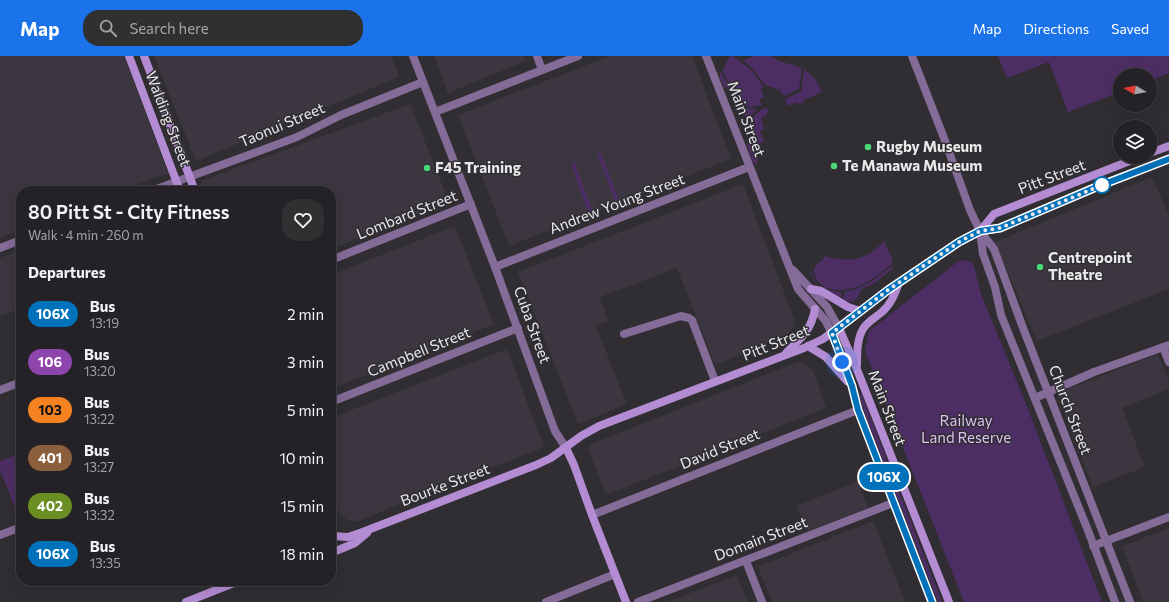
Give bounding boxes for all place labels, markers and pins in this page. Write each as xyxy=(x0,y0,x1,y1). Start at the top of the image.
place label: Rugby Museum xyxy=(876,137,982,155)
marker: Rugby Museum xyxy=(863,142,873,152)
place label: Te Manawa Museum xyxy=(842,156,982,174)
place label: F45 Training xyxy=(435,158,521,176)
marker: Te Manawa Museum xyxy=(829,161,839,171)
marker: F45 Training xyxy=(422,163,432,173)
unlabelled marker xyxy=(1093,176,1111,194)
place label: Centrepoint Theatre xyxy=(1048,248,1132,283)
marker: Centrepoint Theatre xyxy=(1035,262,1045,272)

